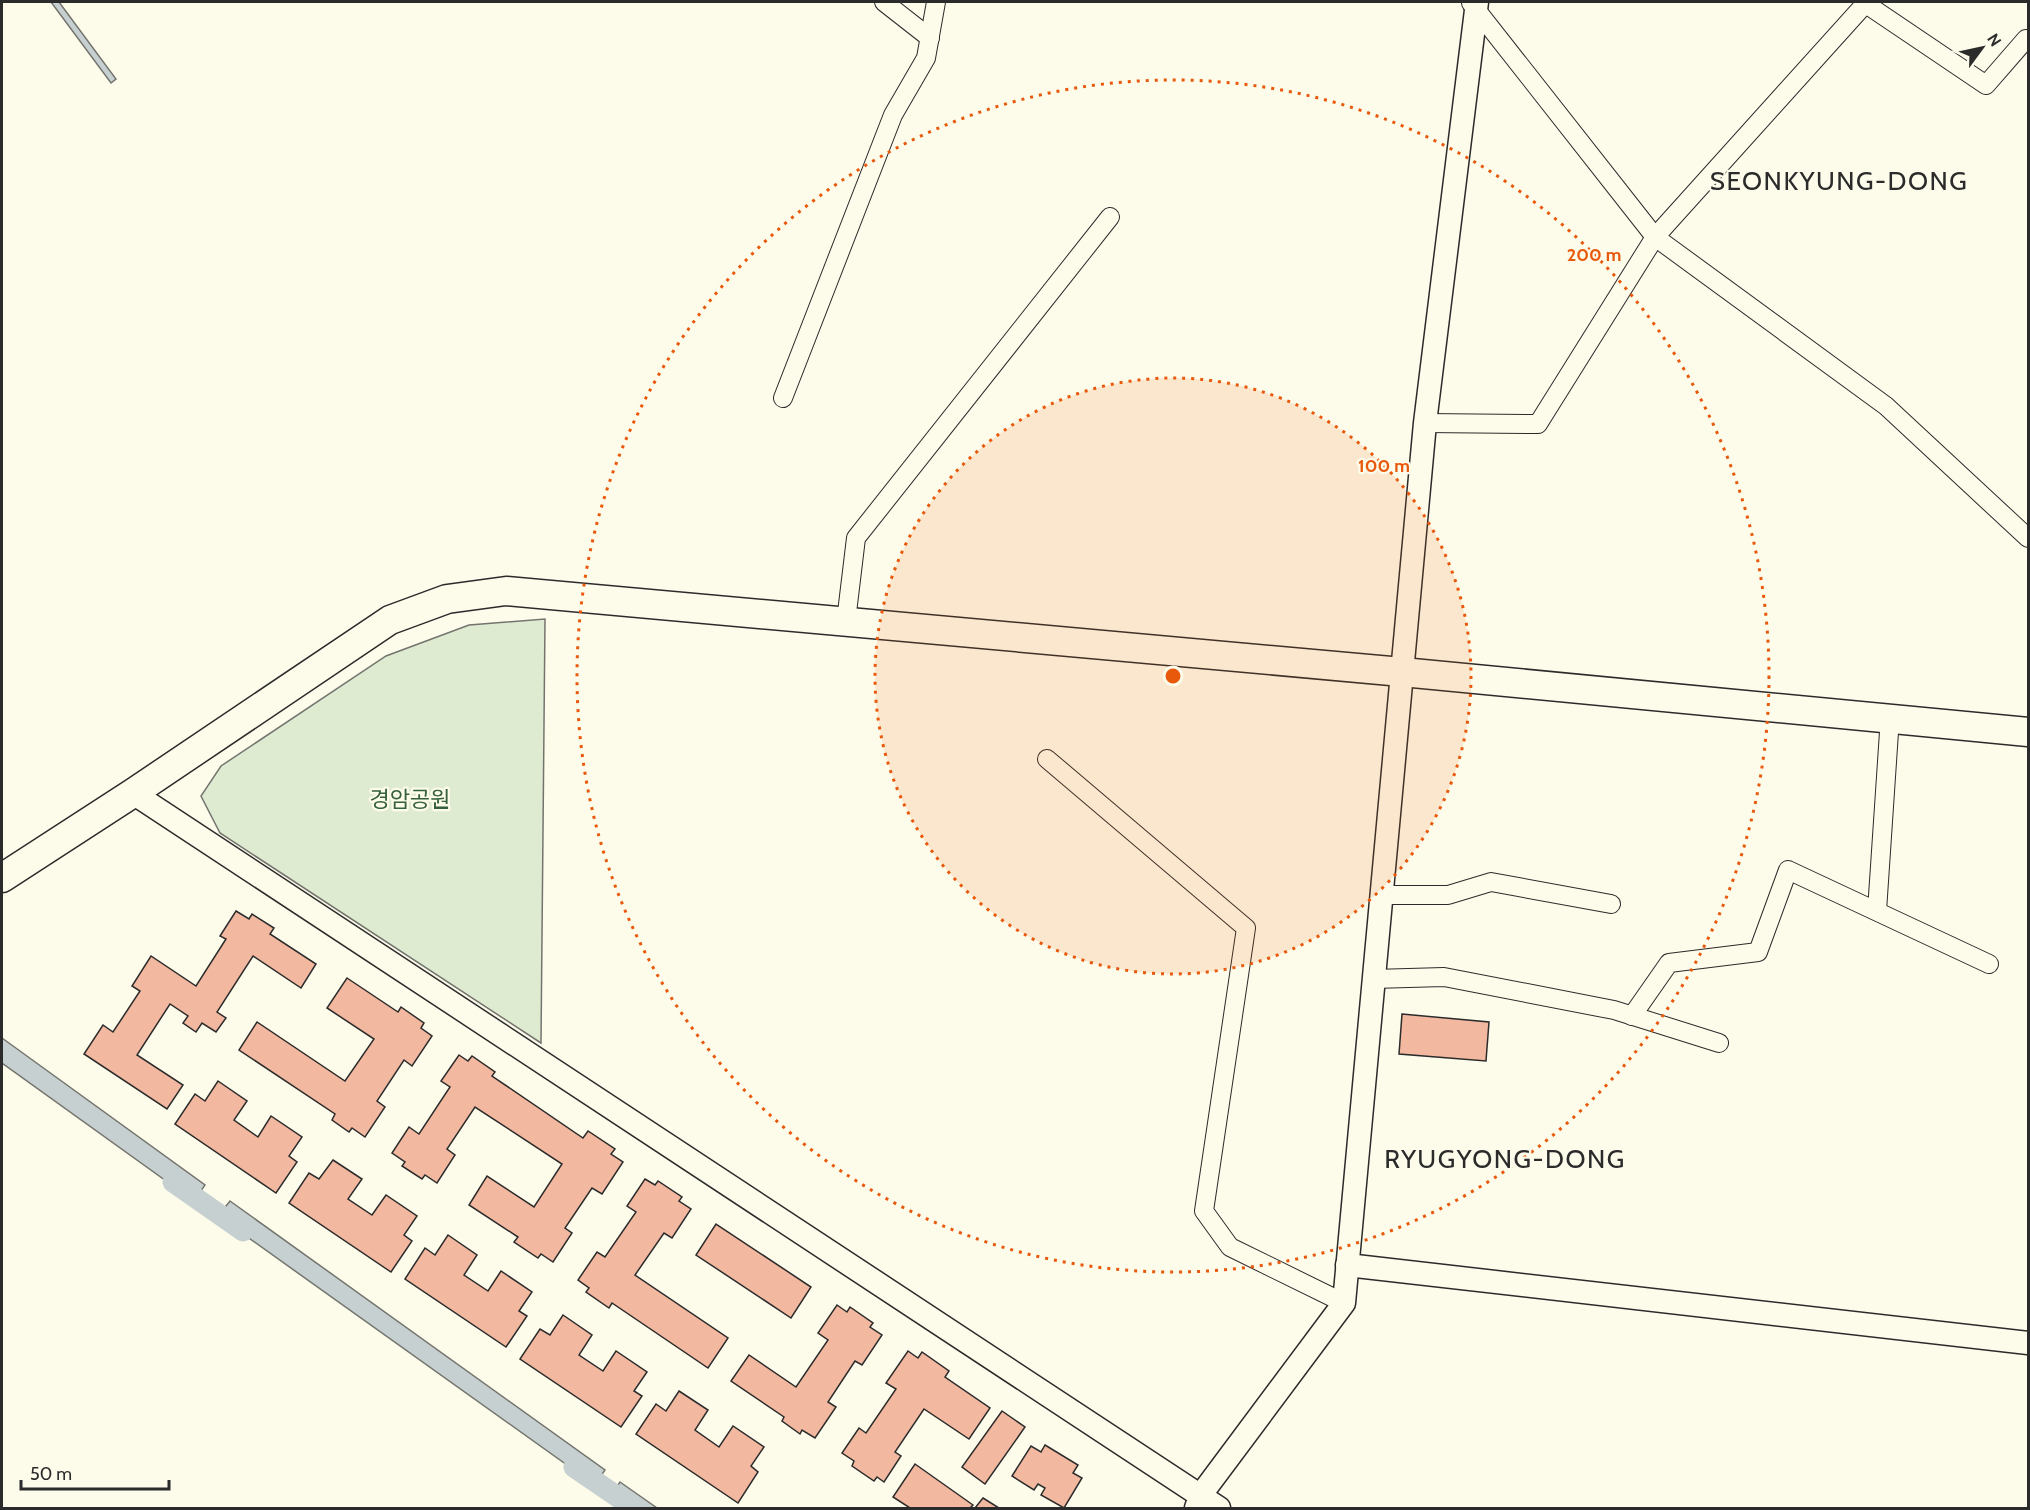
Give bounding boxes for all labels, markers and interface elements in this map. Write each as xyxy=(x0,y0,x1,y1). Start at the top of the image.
north arrow xyxy=(1952,18,2012,78)
text: N xyxy=(1983,30,2005,50)
district label: SEONKYUNG-DONG xyxy=(1710,165,1968,197)
text: 200 m xyxy=(1567,244,1621,266)
text: 100 m xyxy=(1358,455,1410,477)
centre of rings xyxy=(1163,666,1183,686)
park label: 경암공원 xyxy=(370,786,450,813)
district label: RYUGYONG-DONG xyxy=(1384,1143,1626,1175)
scale bar xyxy=(21,1453,170,1491)
text: 50 m xyxy=(30,1463,72,1485)

